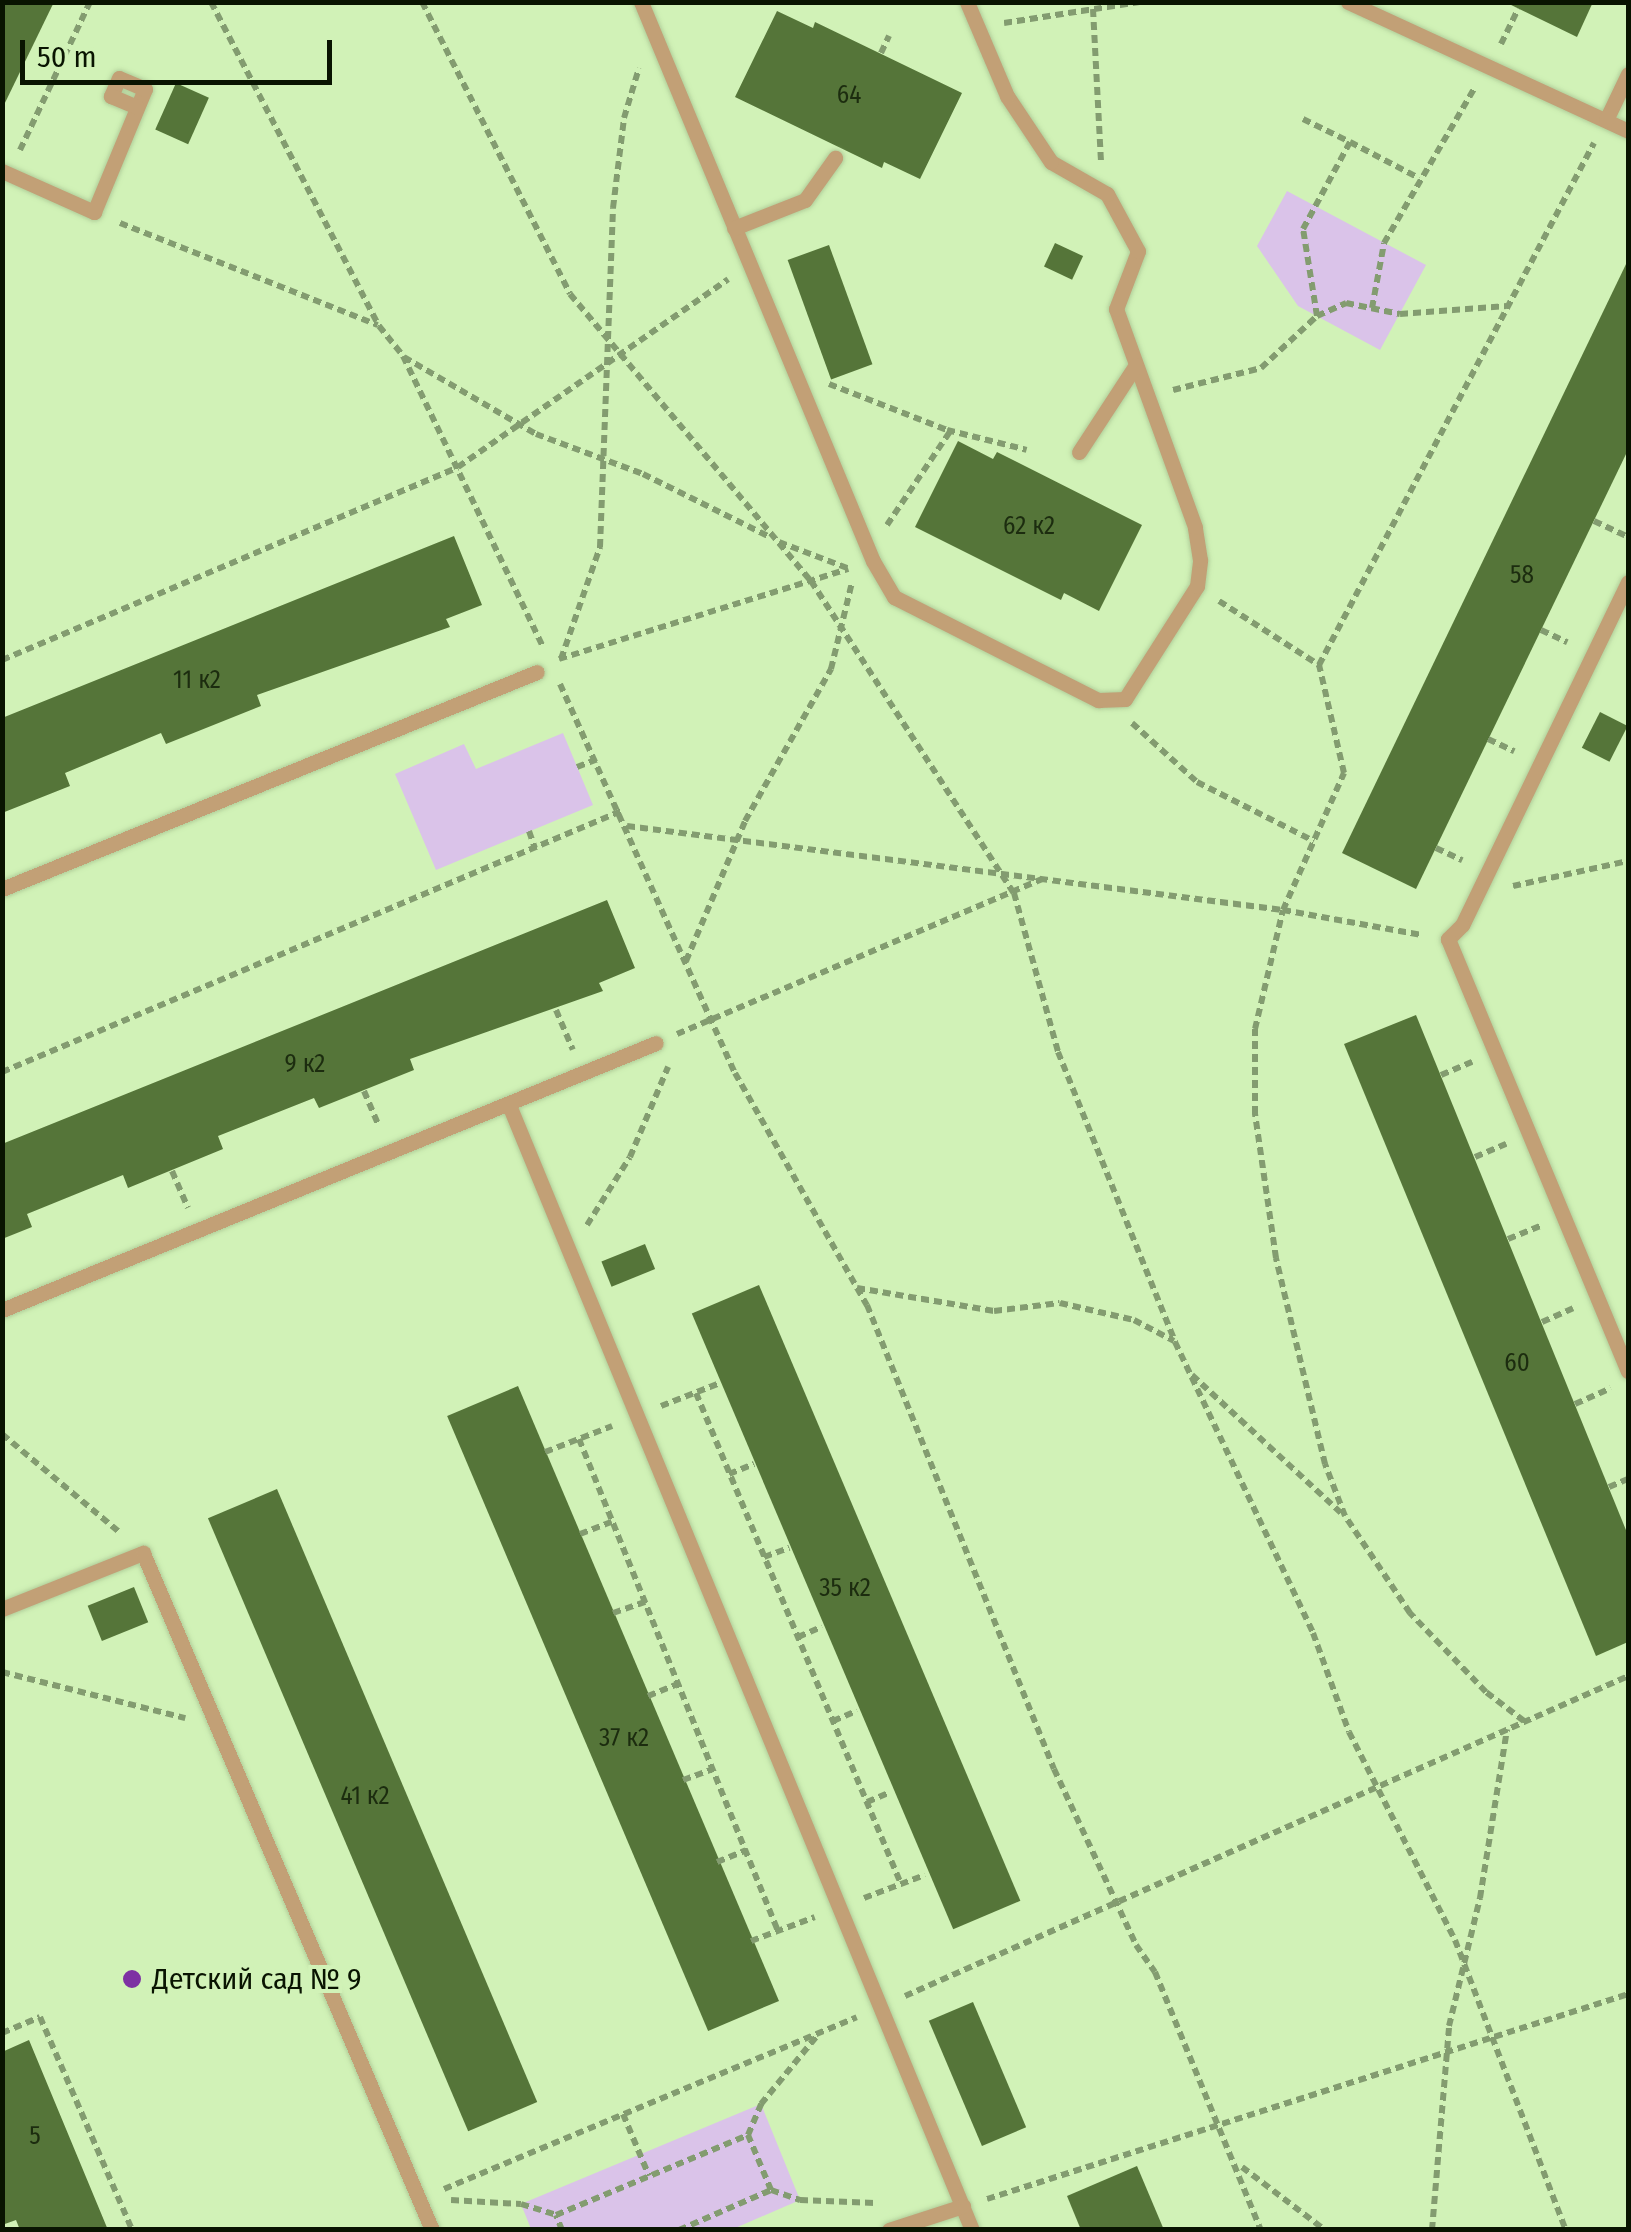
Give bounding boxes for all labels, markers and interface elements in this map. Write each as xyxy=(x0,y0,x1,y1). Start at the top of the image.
scale bar xyxy=(25,20,338,82)
text: 50 m xyxy=(37,39,97,75)
house number: 64 xyxy=(837,80,861,110)
house number: 62 к2 xyxy=(1003,511,1055,541)
house number: 58 xyxy=(1510,560,1534,590)
house number: 11 к2 xyxy=(173,665,221,695)
house number: 9 к2 xyxy=(285,1049,325,1079)
house number: 60 xyxy=(1504,1348,1530,1378)
house number: 35 к2 xyxy=(819,1573,871,1603)
house number: 37 к2 xyxy=(599,1723,649,1753)
house number: 41 к2 xyxy=(340,1781,390,1811)
place label: Детский сад № 9 xyxy=(152,1961,362,1997)
marker: Детский сад № 9 xyxy=(121,1968,143,1990)
house number: 5 xyxy=(29,2121,41,2151)

